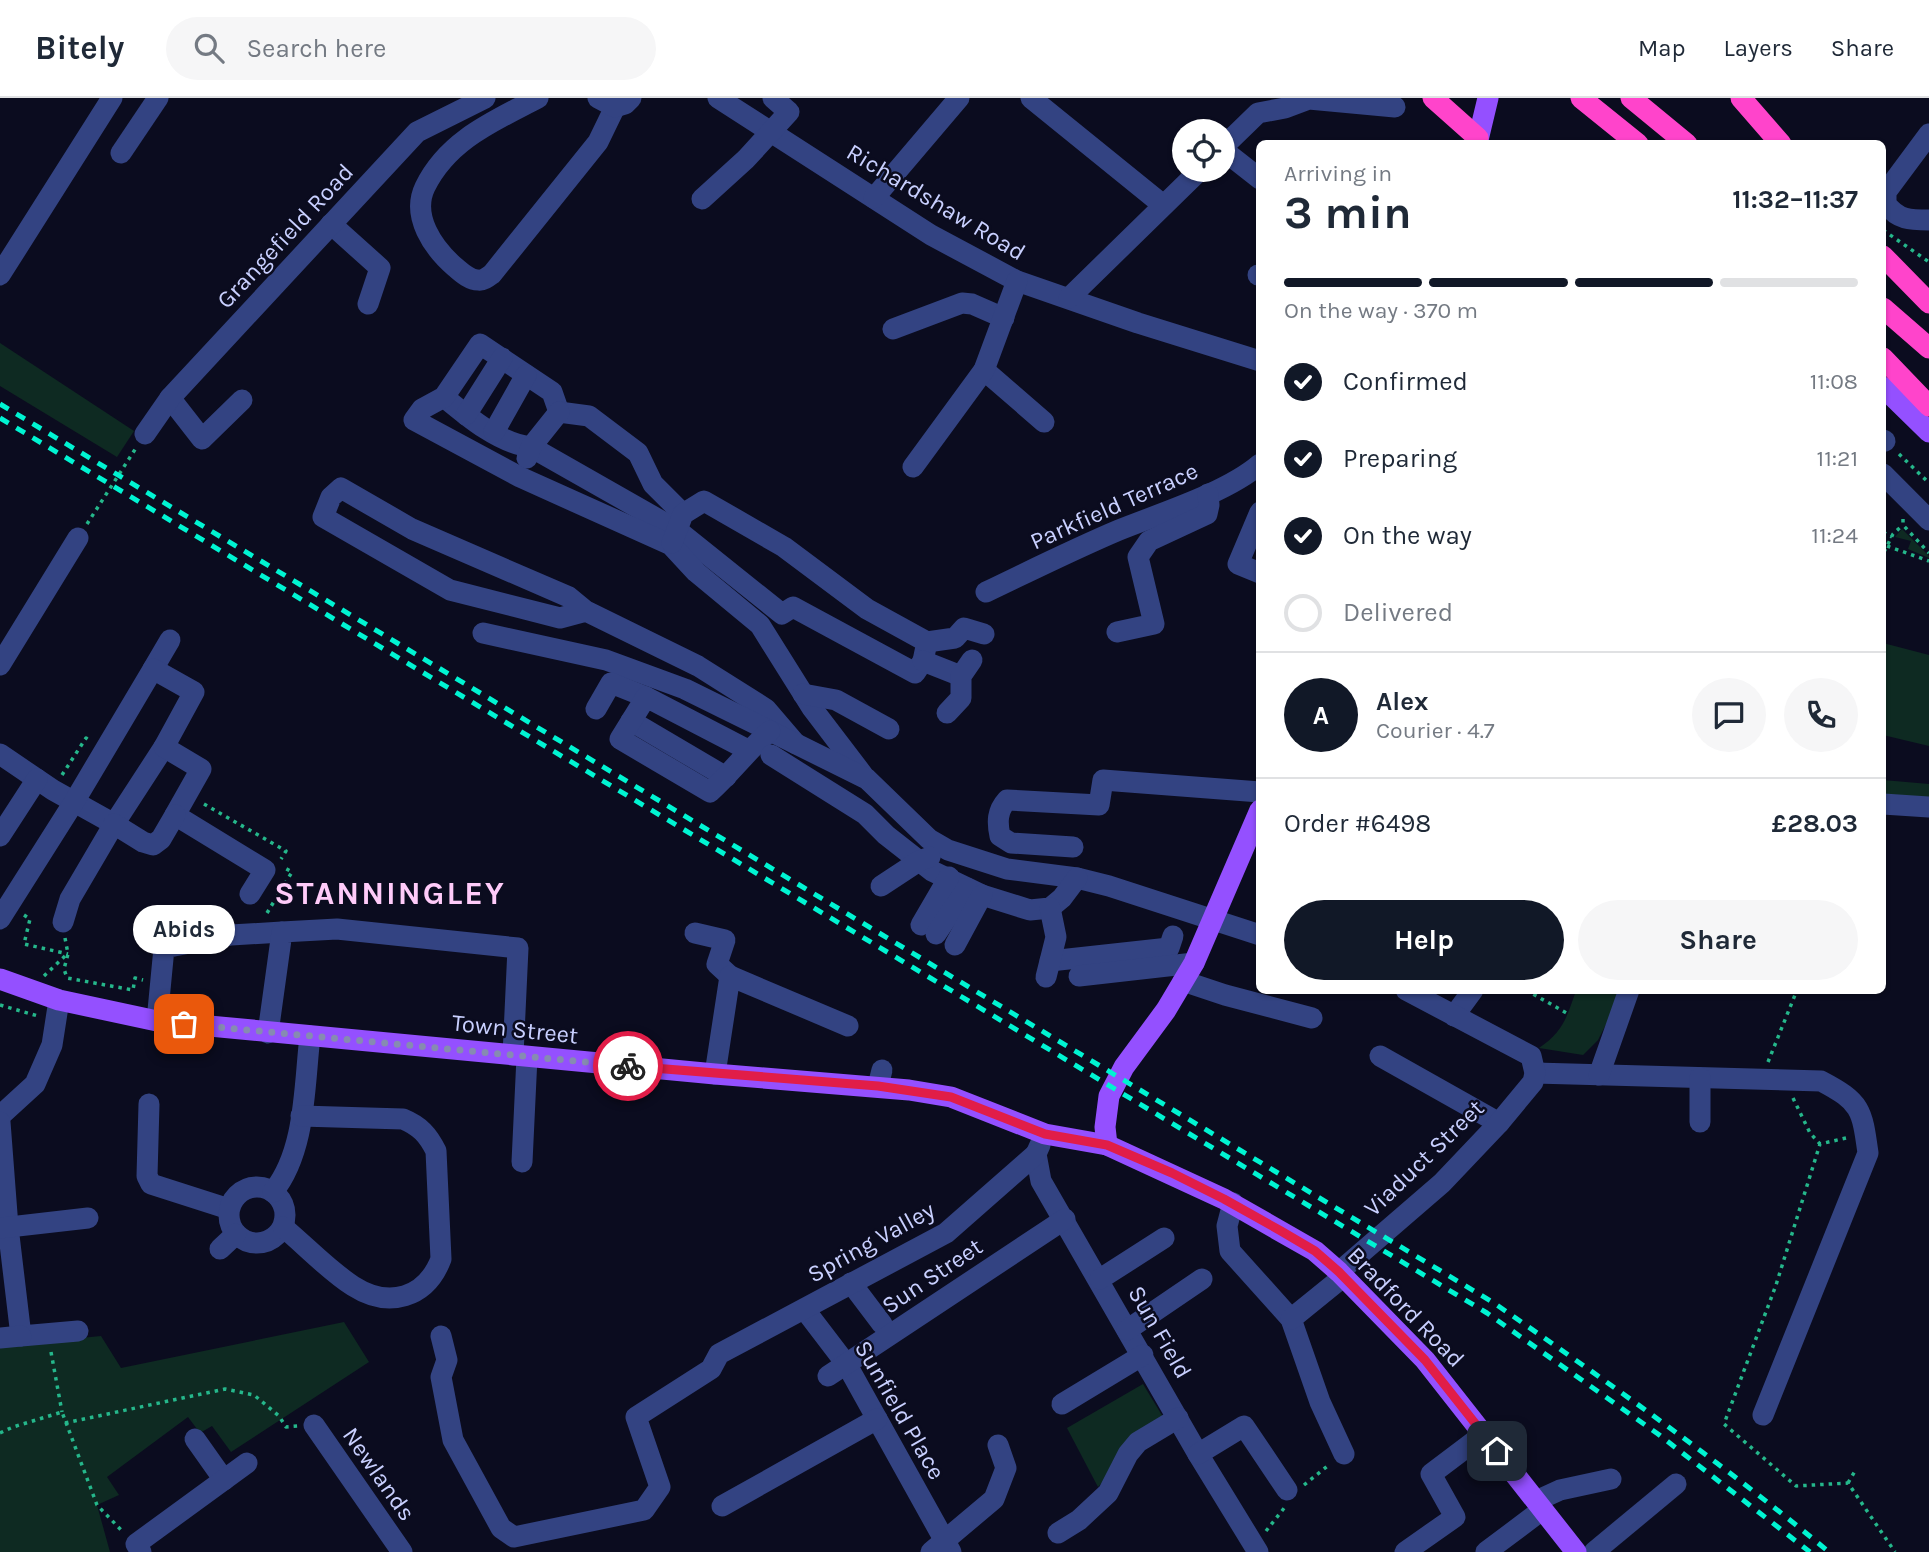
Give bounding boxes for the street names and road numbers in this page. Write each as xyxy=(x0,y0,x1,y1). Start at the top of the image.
street label: Richardshaw Road xyxy=(842,138,1030,266)
street label: Grangefield Road xyxy=(211,158,359,314)
street label: Parkfield Terrace xyxy=(1026,456,1202,556)
street label: Town Street xyxy=(451,1008,579,1050)
street label: Viaduct Street xyxy=(1358,1094,1490,1222)
street label: Spring Valley xyxy=(803,1196,939,1288)
street label: Sun Street xyxy=(876,1232,988,1320)
street label: Bradford Road xyxy=(1342,1241,1470,1373)
street label: Sun Field xyxy=(1122,1281,1198,1383)
street label: Sunfield Place xyxy=(849,1336,951,1484)
street label: Newlands xyxy=(337,1422,421,1526)

